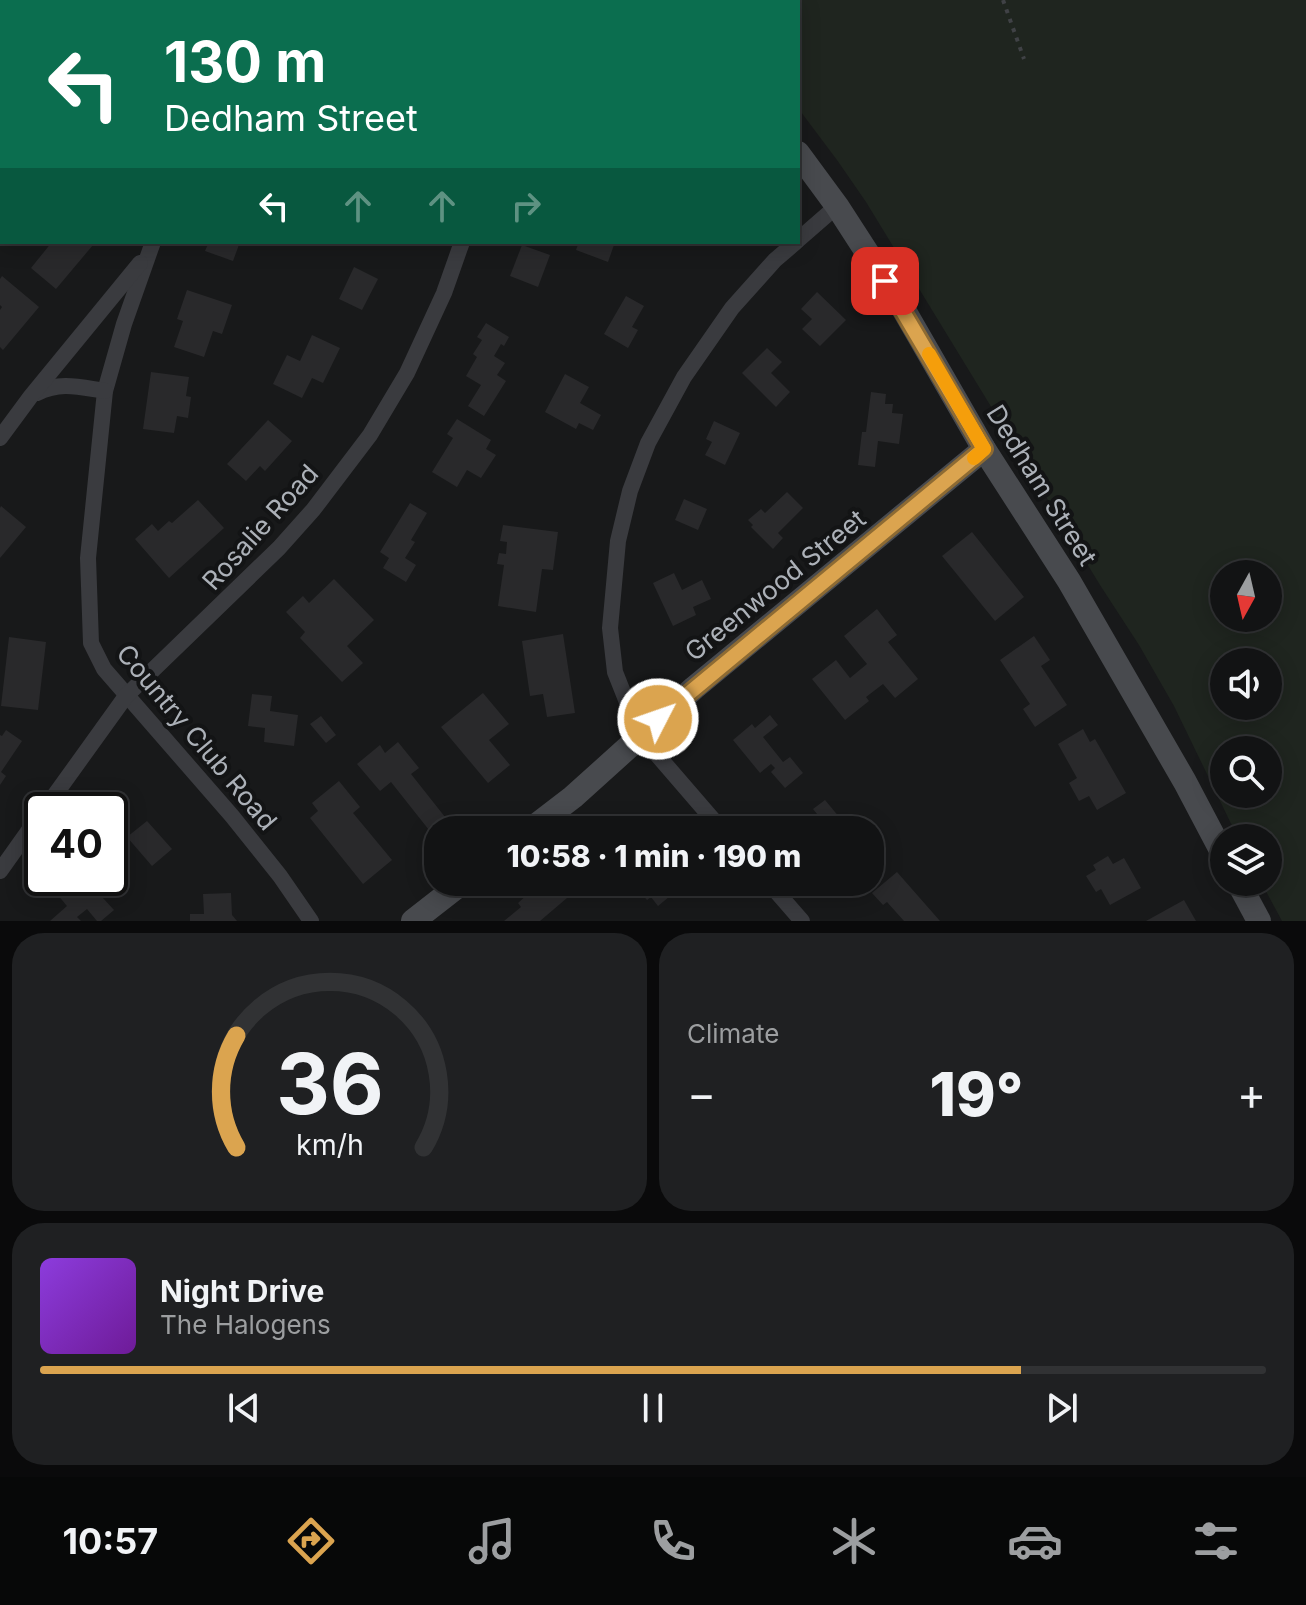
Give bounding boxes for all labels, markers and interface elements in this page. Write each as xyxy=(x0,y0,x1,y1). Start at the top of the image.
text: 130 m xyxy=(164,28,326,96)
icon: left xyxy=(32,32,136,136)
text: Dedham Street xyxy=(164,96,418,140)
icon: left xyxy=(252,184,296,228)
icon: ahead xyxy=(336,184,380,228)
icon: ahead xyxy=(420,184,464,228)
icon: right xyxy=(504,184,548,228)
pin xyxy=(851,247,919,315)
icon: arrive xyxy=(863,259,907,303)
street label: Dedham Street xyxy=(980,399,1104,571)
street label: Rosalie Road xyxy=(196,458,324,596)
street label: Greenwood Street xyxy=(679,503,871,667)
north arrow xyxy=(1210,560,1282,632)
map controls xyxy=(1210,560,1282,896)
street label: Country Club Road xyxy=(110,638,284,836)
button: sound xyxy=(1210,648,1282,720)
position arrow xyxy=(616,677,700,761)
button: search xyxy=(1210,736,1282,808)
speed limit sign: 40 xyxy=(24,792,128,896)
button: layers xyxy=(1210,824,1282,896)
text: 10:58 · 1 min · 190 m xyxy=(507,838,801,874)
text: Climate xyxy=(687,1018,779,1049)
text: 36 xyxy=(276,1033,383,1134)
text: 19° xyxy=(930,1058,1023,1130)
text: − xyxy=(687,1067,716,1121)
text: + xyxy=(1237,1067,1266,1121)
text: km/h xyxy=(296,1127,363,1162)
text: Night Drive xyxy=(160,1273,324,1309)
text: The Halogens xyxy=(160,1309,331,1340)
icon: previous xyxy=(222,1386,266,1430)
icon: pause xyxy=(631,1386,675,1430)
icon: next xyxy=(1040,1386,1084,1430)
icon: directions xyxy=(283,1513,339,1569)
icon: music xyxy=(464,1513,520,1569)
icon: phone xyxy=(645,1513,701,1569)
icon: climate xyxy=(826,1513,882,1569)
icon: car xyxy=(1007,1513,1063,1569)
icon: filters xyxy=(1188,1513,1244,1569)
text: 10:57 xyxy=(62,1519,158,1563)

